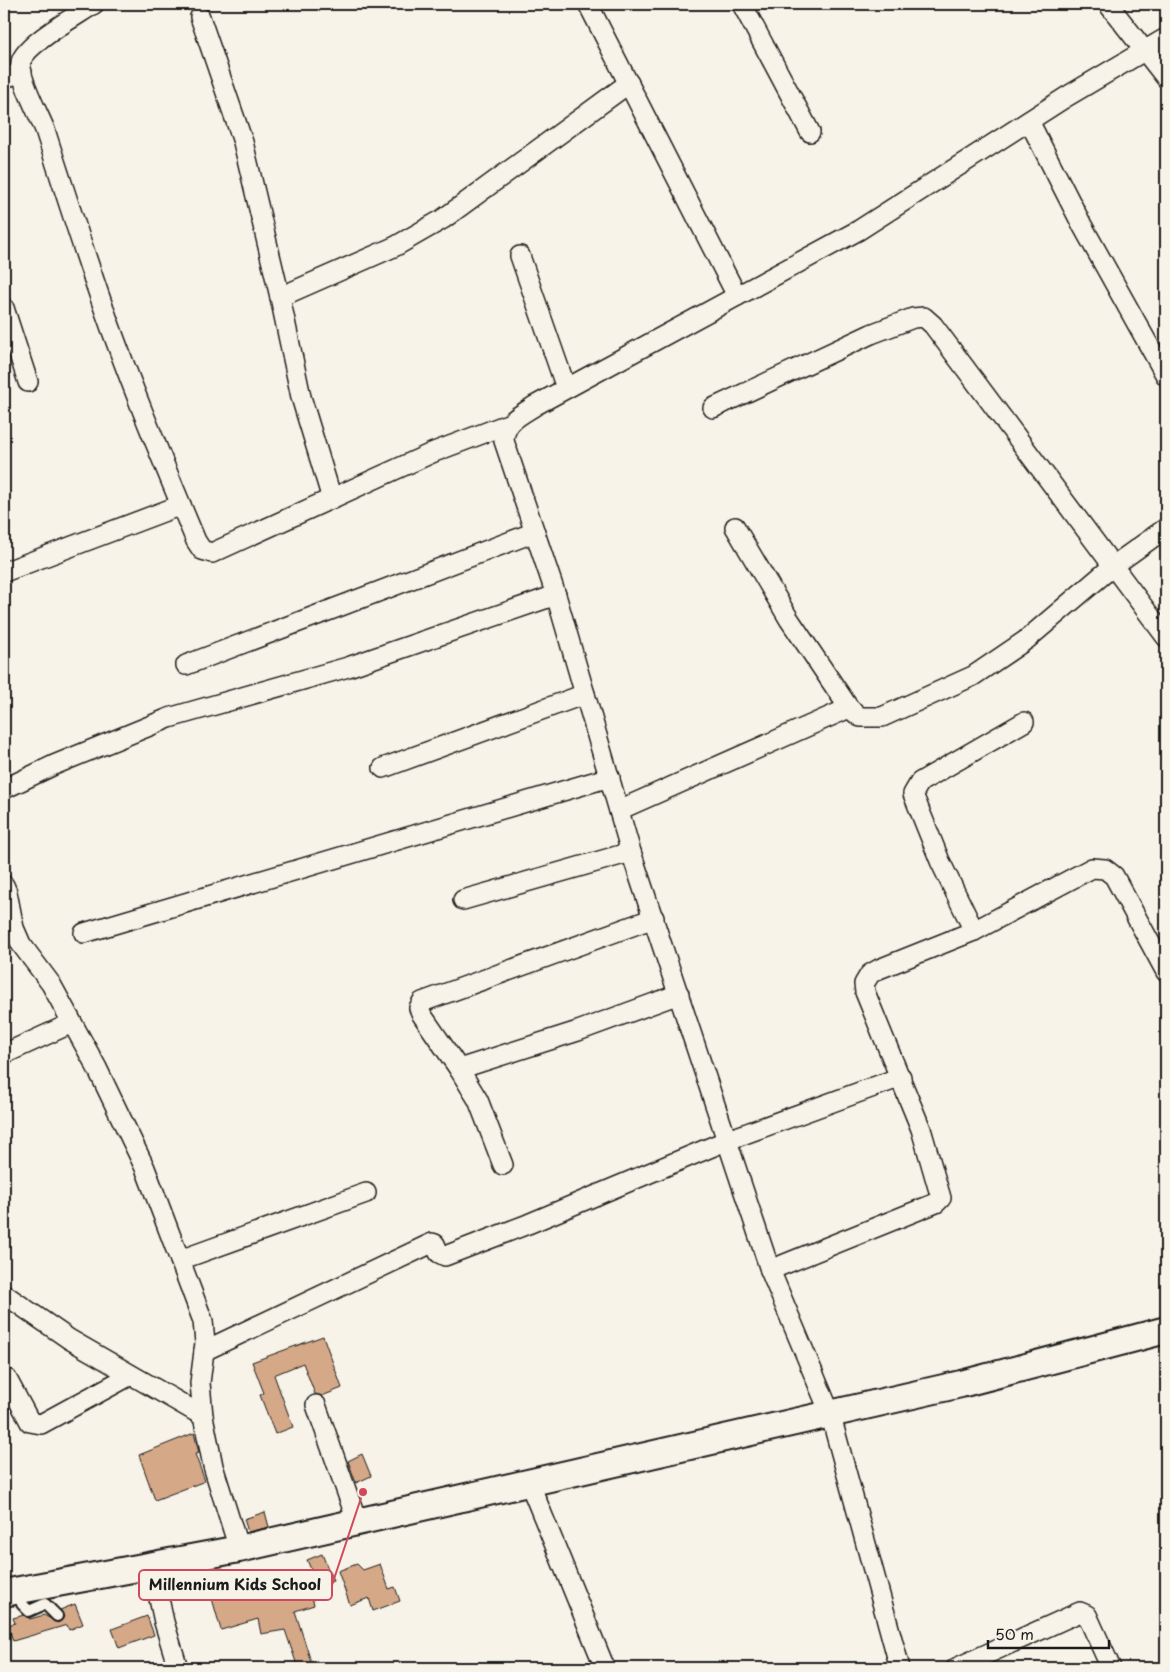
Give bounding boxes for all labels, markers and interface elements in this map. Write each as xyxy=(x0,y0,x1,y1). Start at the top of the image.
callout: Millennium Kids School xyxy=(139,1570,332,1600)
text: Millennium Kids School xyxy=(149,1572,321,1595)
scale bar xyxy=(988,1617,1109,1649)
text: 50 m xyxy=(995,1622,1034,1645)

